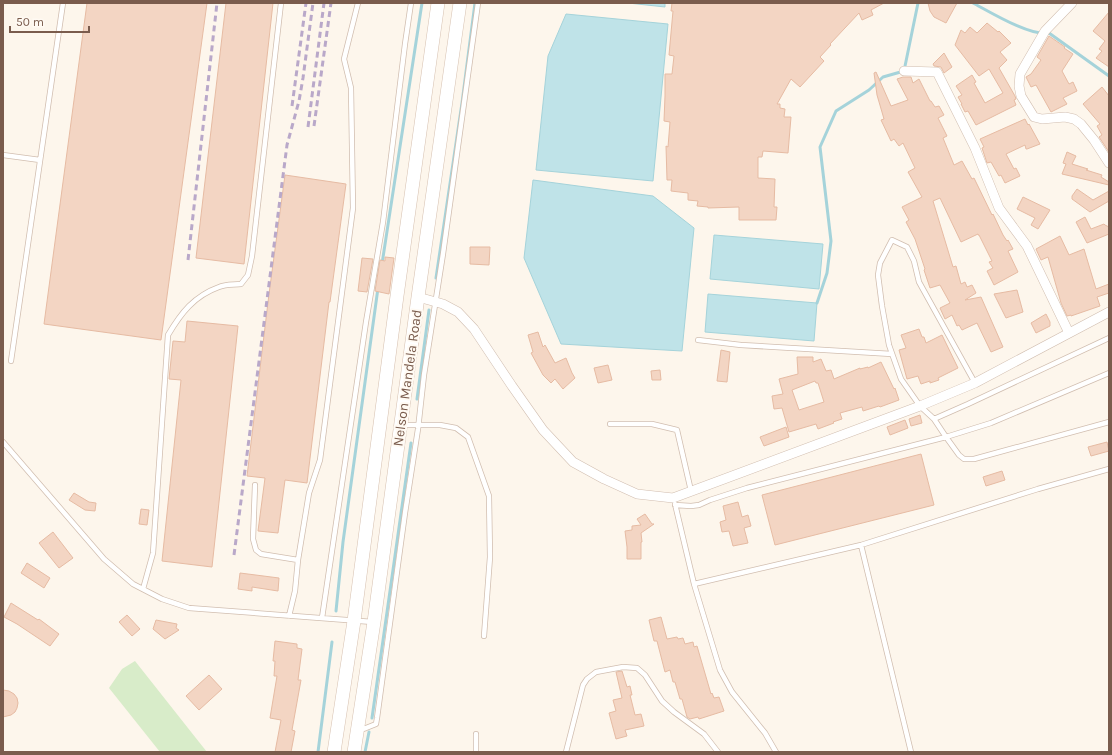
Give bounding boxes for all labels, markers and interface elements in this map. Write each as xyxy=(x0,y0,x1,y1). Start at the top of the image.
scale bar xyxy=(10,8,89,34)
text: 50 m xyxy=(16,15,44,29)
street label: Nelson Mandela Road xyxy=(389,308,426,448)

